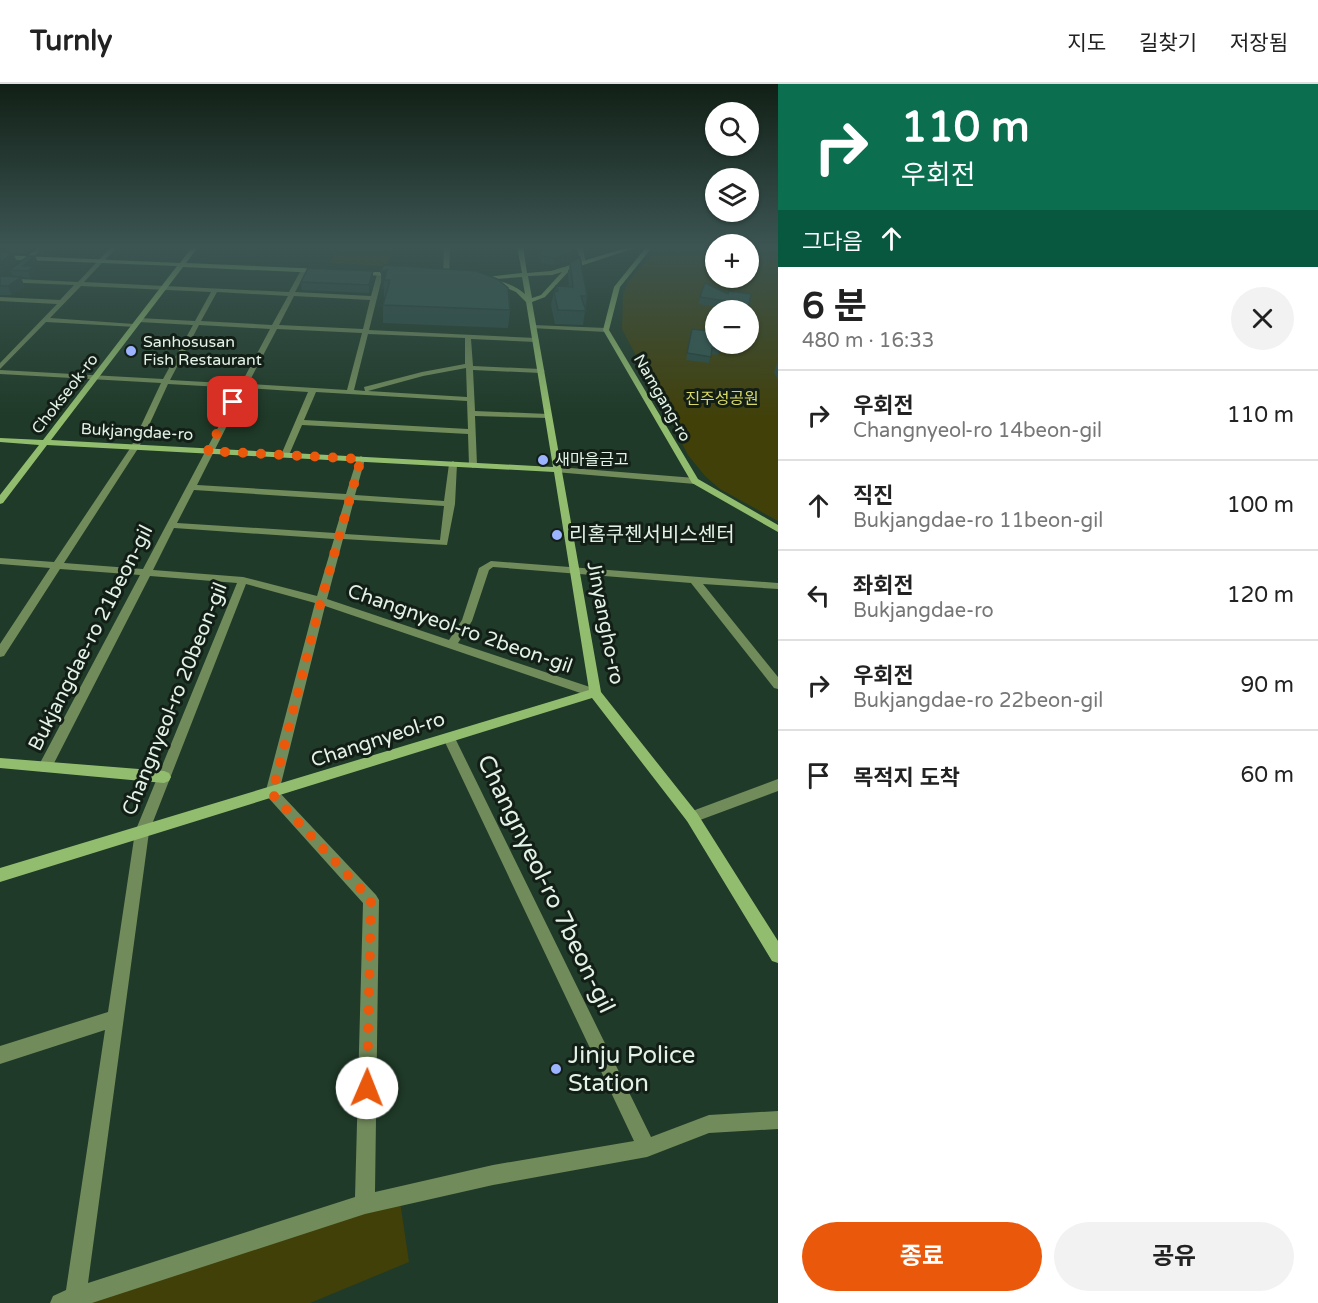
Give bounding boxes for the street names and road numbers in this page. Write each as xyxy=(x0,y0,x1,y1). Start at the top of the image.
street label: Chokseok-ro xyxy=(27,350,103,438)
street label: Namgang-ro xyxy=(629,351,695,445)
street label: Bukjangdae-ro xyxy=(80,419,194,445)
street label: Bukjangdae-ro 21beon-gil xyxy=(24,521,158,755)
street label: Jinyangho-ro xyxy=(581,559,629,687)
street label: Changnyeol-ro 20beon-gil xyxy=(117,579,233,819)
street label: Changnyeol-ro 2beon-gil xyxy=(344,579,576,679)
street label: Changnyeol-ro xyxy=(308,707,448,773)
street label: Changnyeol-ro 7beon-gil xyxy=(471,750,621,1018)

